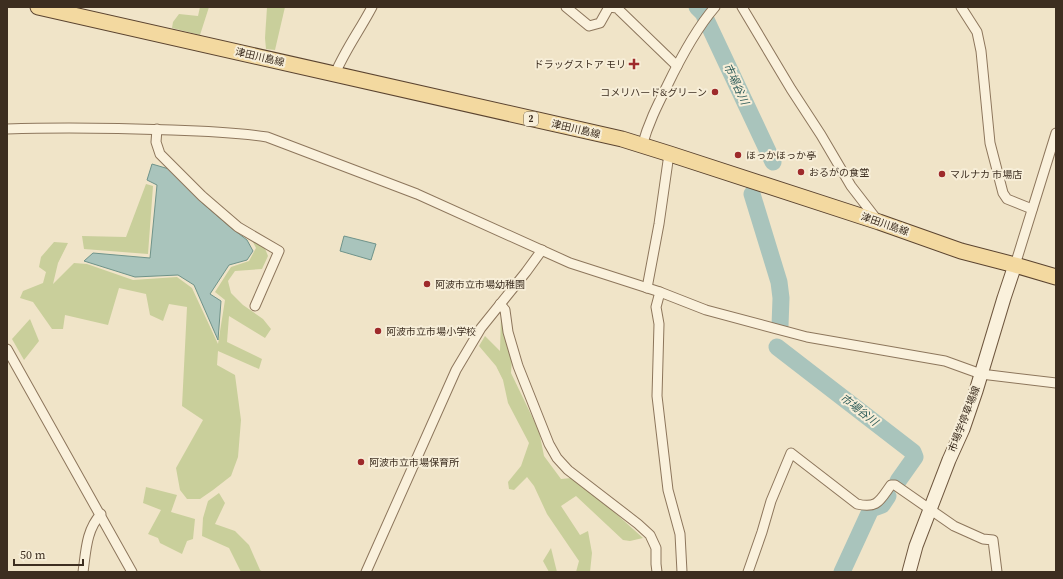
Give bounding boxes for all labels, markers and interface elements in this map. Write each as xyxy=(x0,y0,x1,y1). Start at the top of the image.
street label: 津田川島線 xyxy=(234,45,286,69)
place label: ドラッグストア モリ xyxy=(534,58,626,71)
marker: ドラッグストア モリ xyxy=(629,59,639,69)
water label: 市場谷川 xyxy=(720,61,753,108)
place label: コメリハード&グリーン xyxy=(600,86,707,99)
marker: コメリハード&グリーン xyxy=(710,87,720,97)
road number: 2 xyxy=(524,112,538,126)
street label: 津田川島線 xyxy=(550,117,602,141)
place label: ほっかほっか亭 xyxy=(746,149,816,162)
marker: ほっかほっか亭 xyxy=(733,150,743,160)
place label: おるがの食堂 xyxy=(809,166,869,179)
marker: おるがの食堂 xyxy=(796,167,806,177)
place label: マルナカ 市場店 xyxy=(950,168,1022,181)
marker: マルナカ 市場店 xyxy=(937,169,947,179)
street label: 津田川島線 xyxy=(859,210,911,238)
place label: 阿波市立市場幼稚園 xyxy=(435,278,525,291)
marker: 阿波市立市場幼稚園 xyxy=(422,279,432,289)
place label: 阿波市立市場小学校 xyxy=(386,325,476,338)
marker: 阿波市立市場小学校 xyxy=(373,326,383,336)
street label: 市場学停車場線 xyxy=(945,384,983,454)
water label: 市場谷川 xyxy=(837,391,882,430)
place label: 阿波市立市場保育所 xyxy=(369,456,459,469)
marker: 阿波市立市場保育所 xyxy=(356,457,366,467)
scale bar xyxy=(14,541,83,567)
text: 50 m xyxy=(20,547,46,563)

